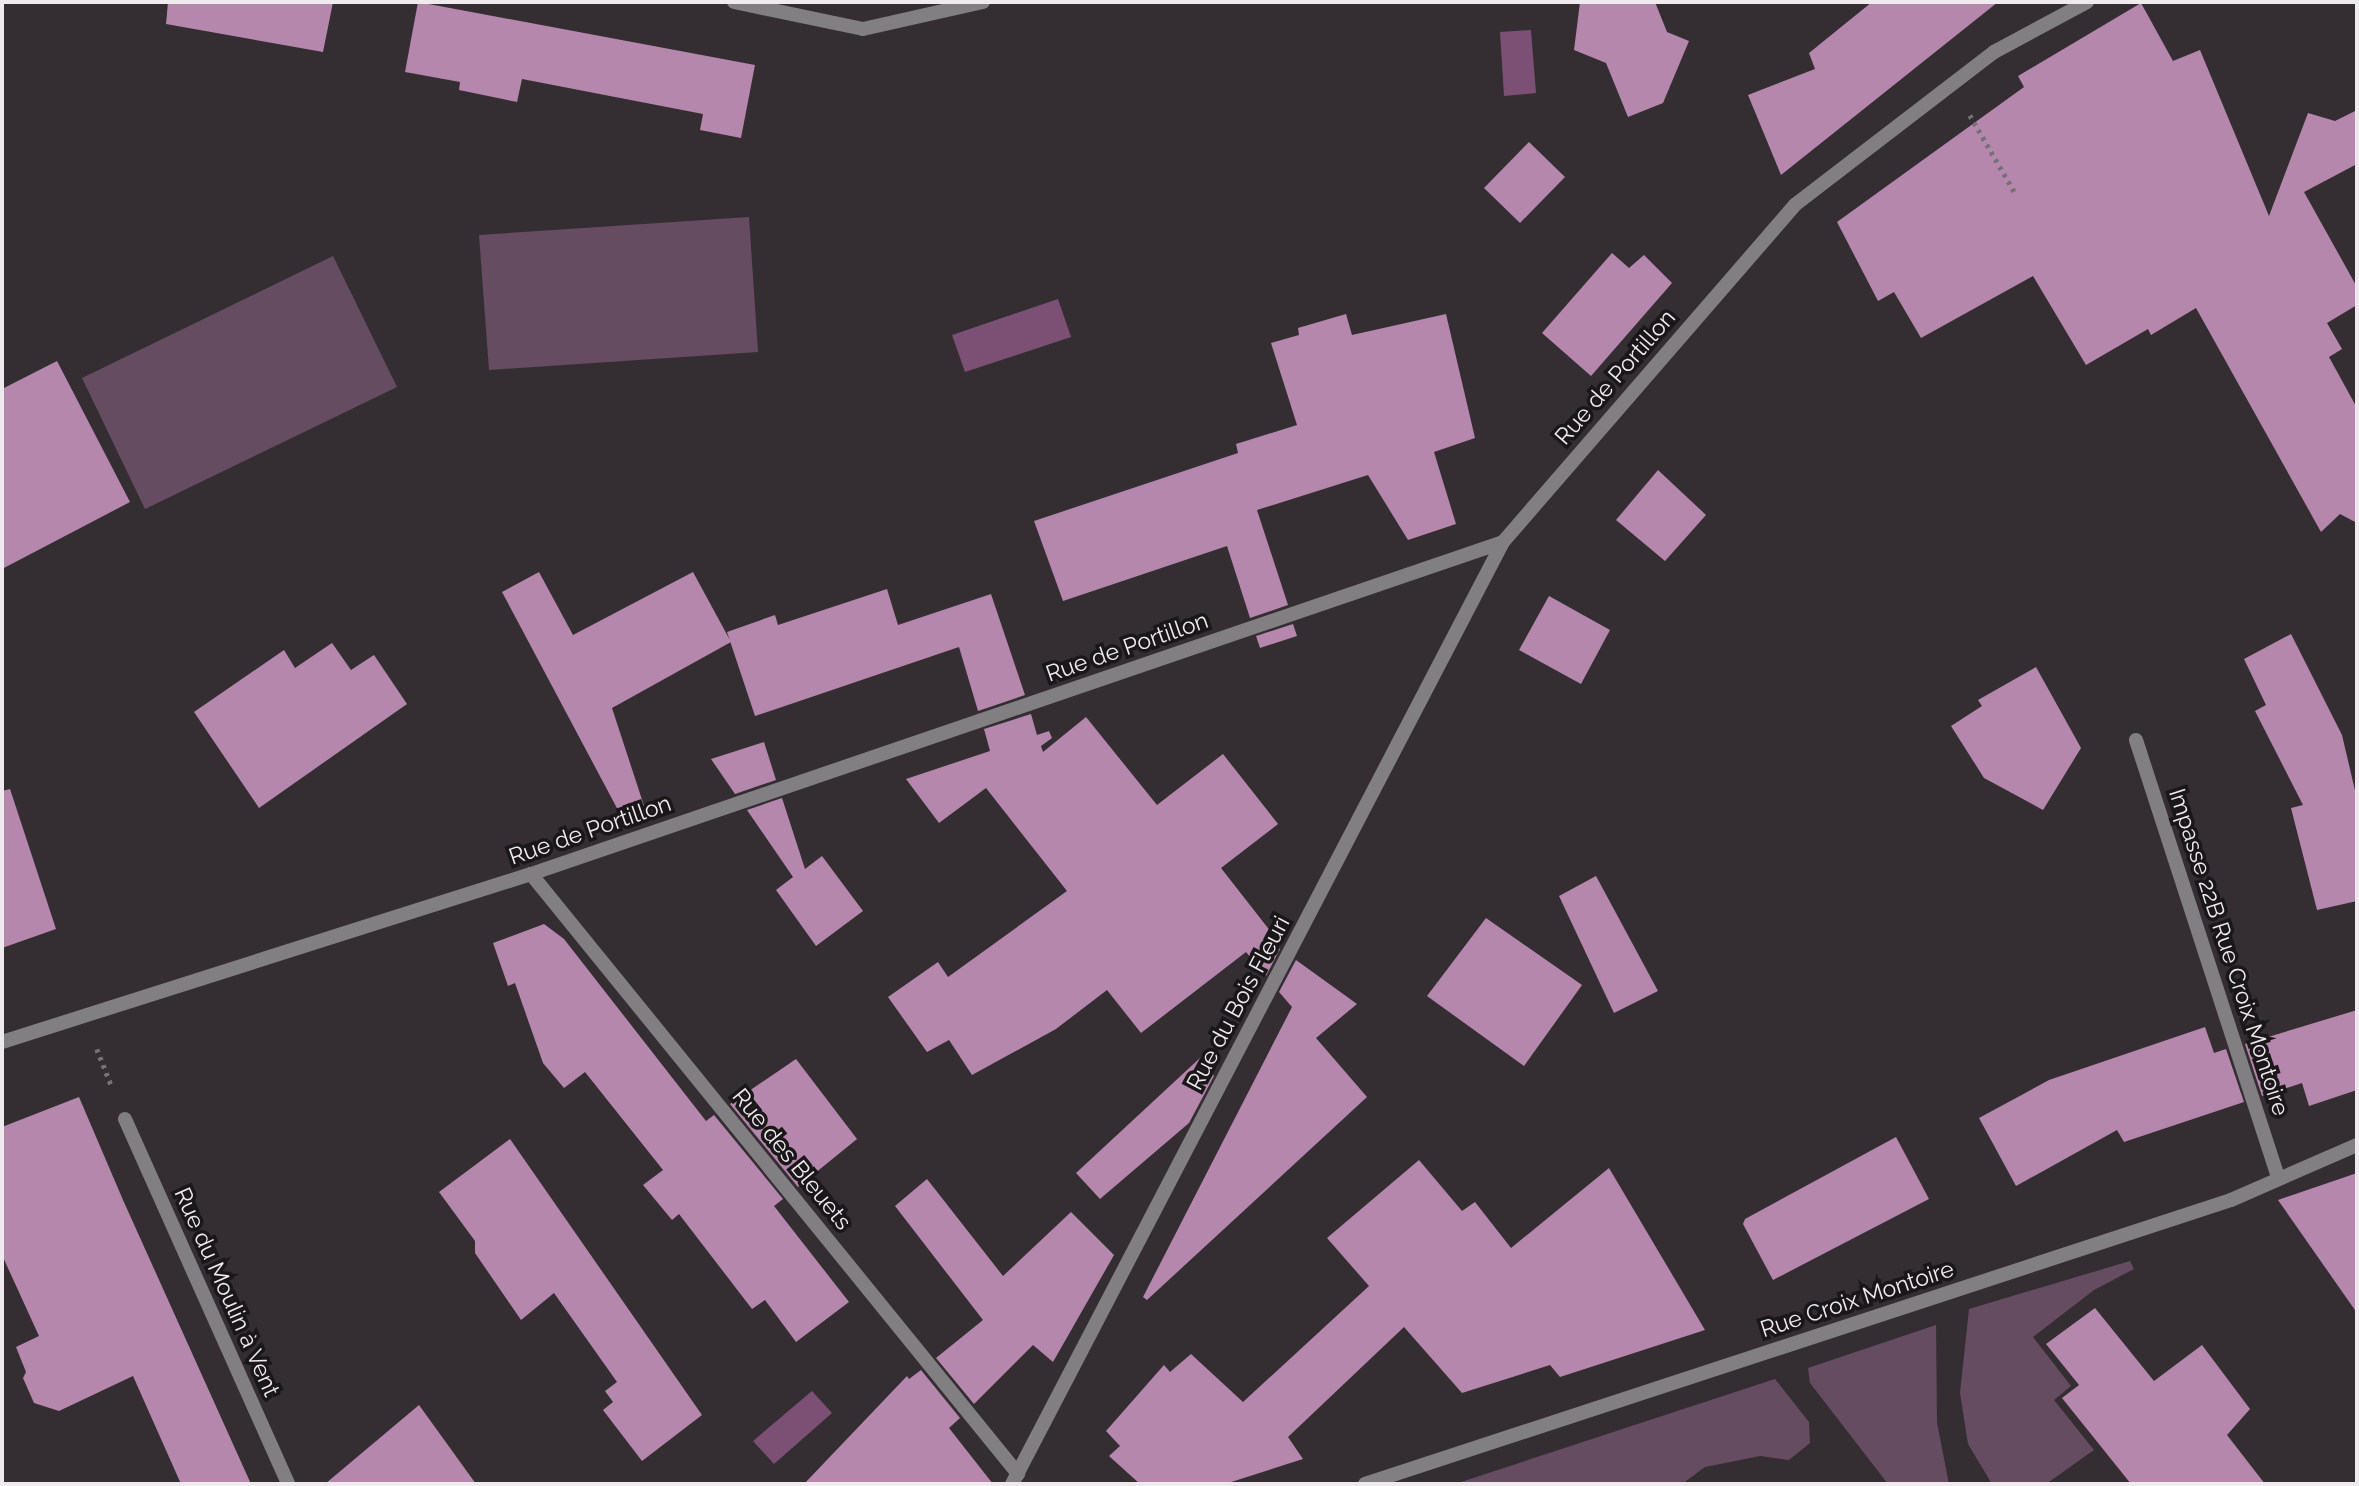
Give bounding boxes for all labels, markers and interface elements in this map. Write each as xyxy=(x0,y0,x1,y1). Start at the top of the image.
street label: Rue de Portillon xyxy=(1549,304,1681,450)
street label: Rue de Portillon xyxy=(1042,606,1212,688)
street label: Impasse 22B Rue Croix Montoire xyxy=(2163,785,2295,1119)
street label: Rue de Portillon xyxy=(505,789,675,871)
street label: Rue du Bois Fleuri xyxy=(1181,911,1295,1095)
street label: Rue des Bleuets xyxy=(727,1083,857,1235)
street label: Rue du Moulin à Vent xyxy=(168,1183,286,1401)
street label: Rue Croix Montoire xyxy=(1757,1255,1957,1343)

